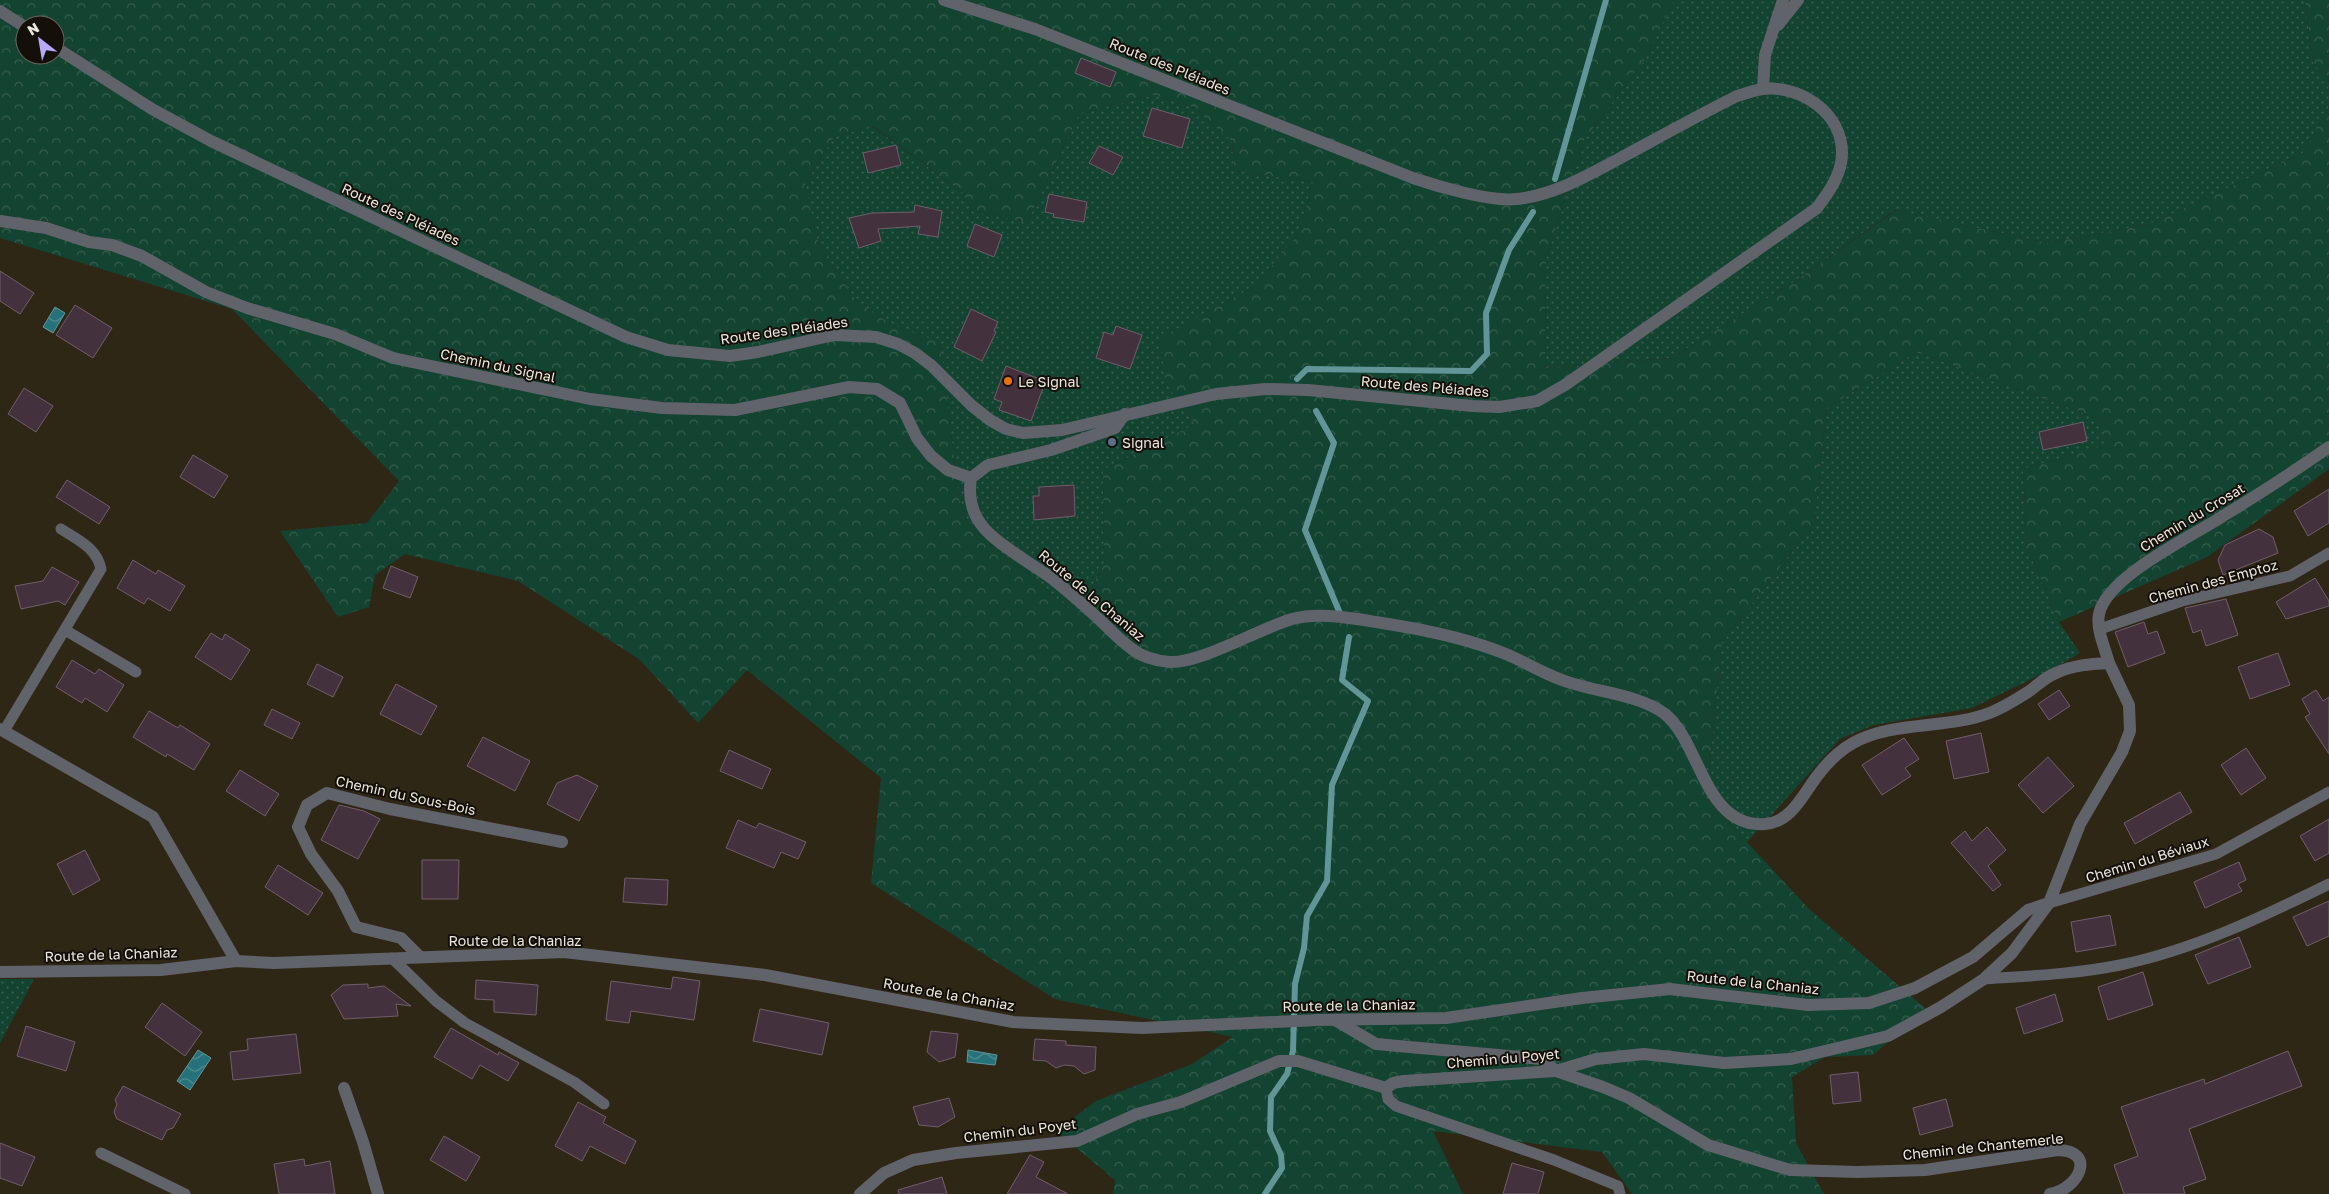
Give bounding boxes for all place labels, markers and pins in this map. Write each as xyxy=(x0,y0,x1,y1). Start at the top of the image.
place label: Le Signal xyxy=(1018,373,1080,390)
marker: Le Signal xyxy=(1002,375,1014,387)
place label: Signal xyxy=(1122,434,1164,451)
marker: Signal xyxy=(1106,436,1118,448)

